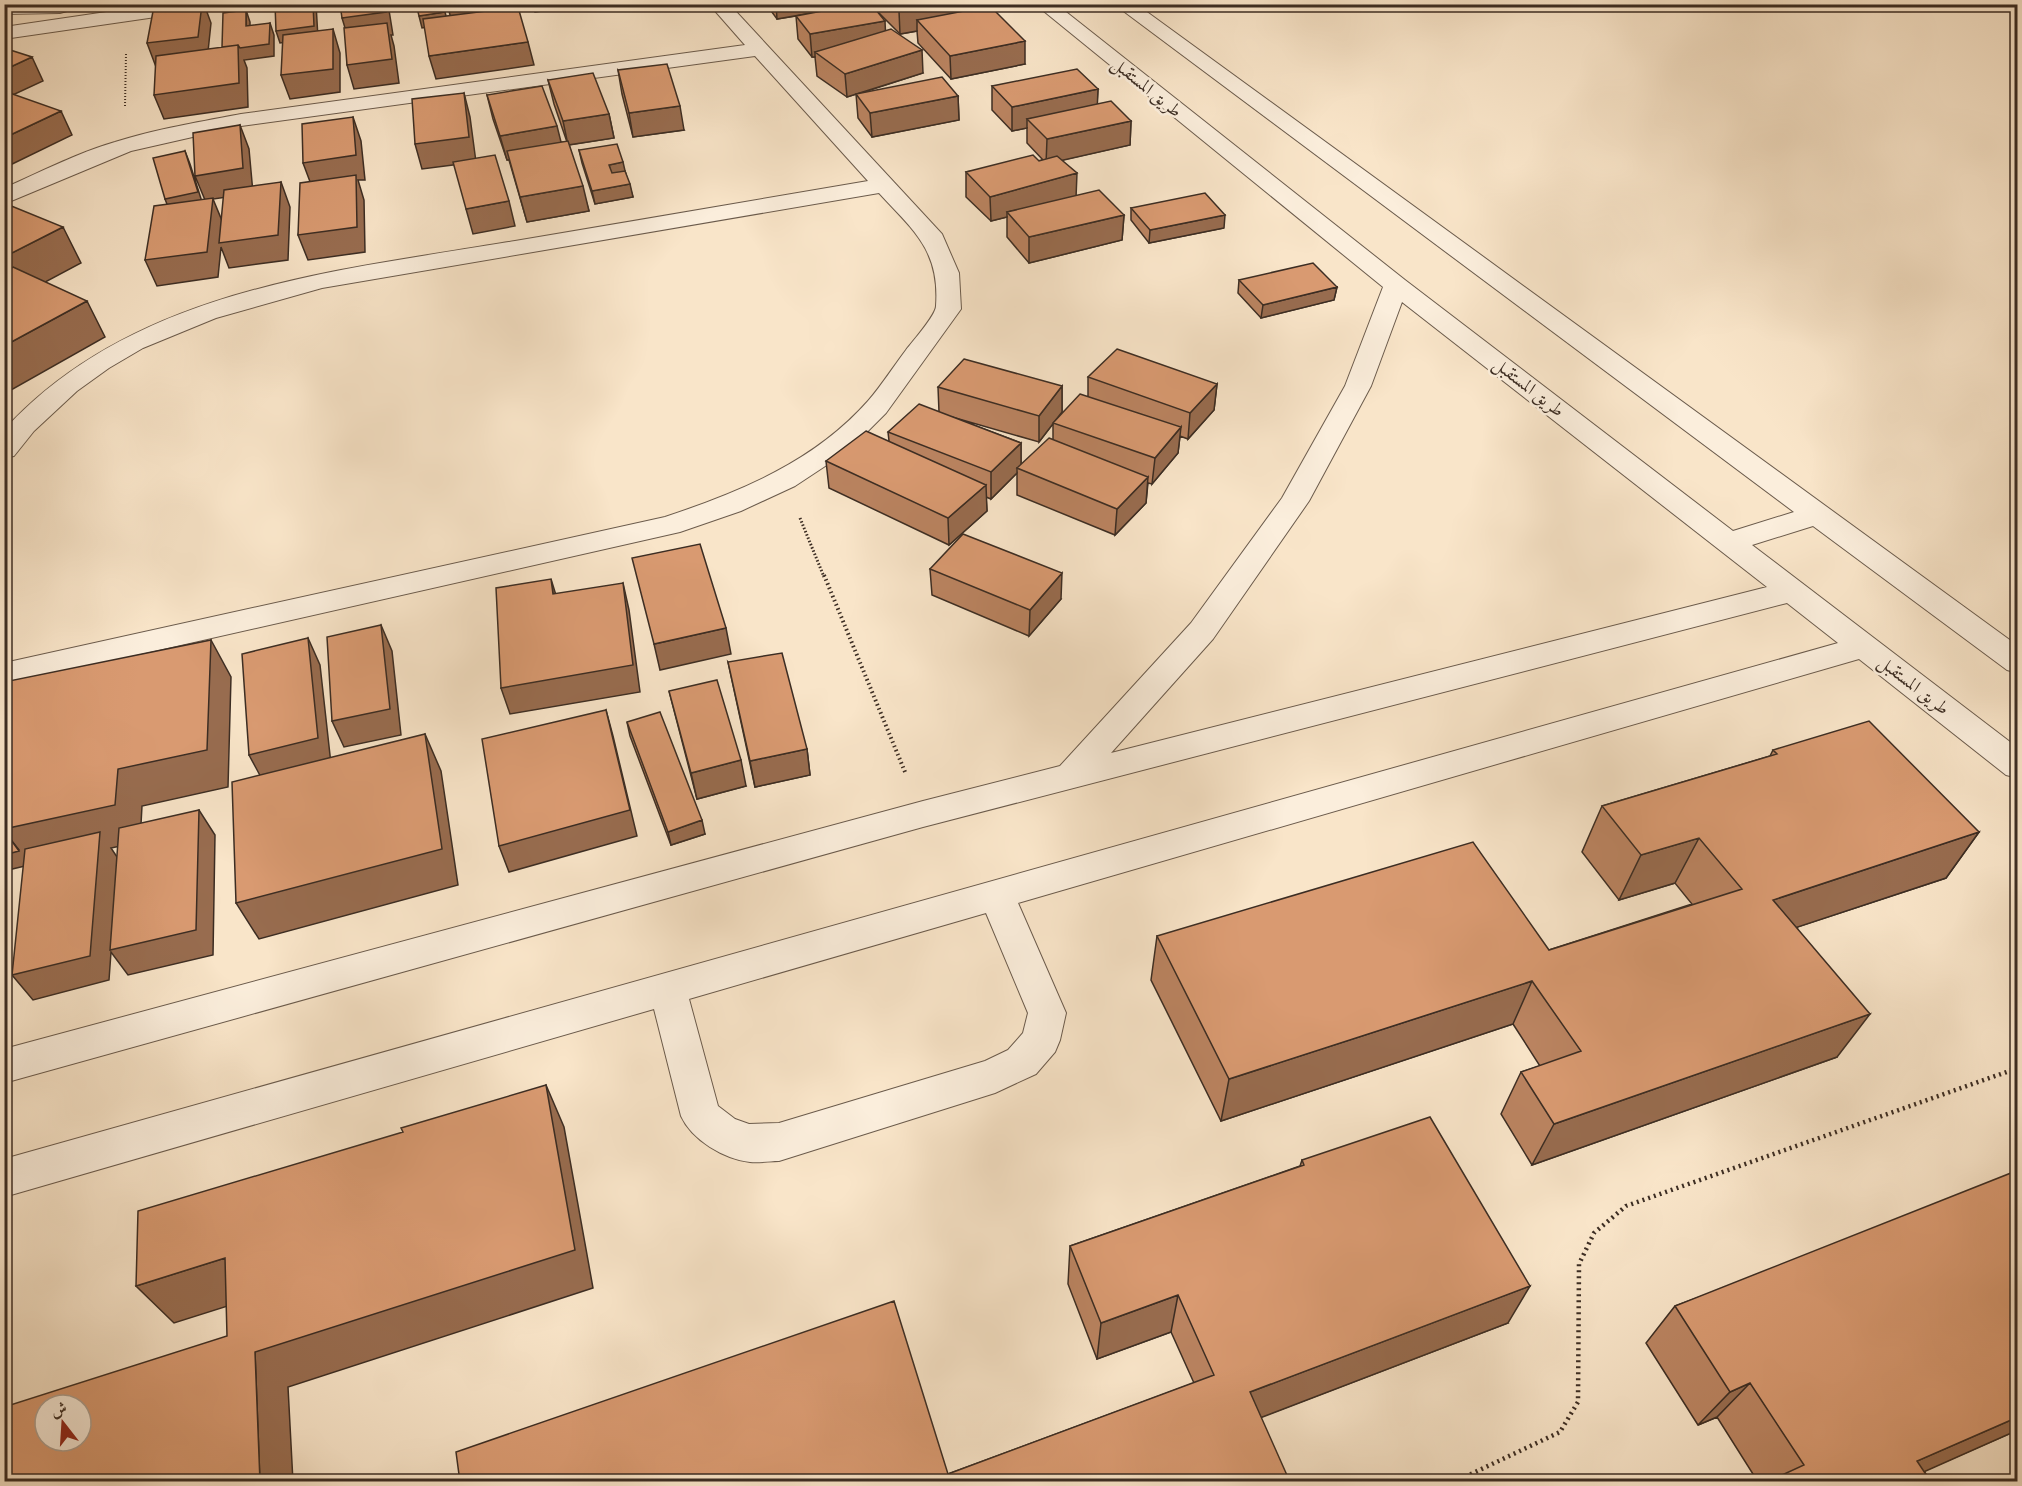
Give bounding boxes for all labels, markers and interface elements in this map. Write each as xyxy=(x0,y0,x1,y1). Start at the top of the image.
street label: طريق المستقبل xyxy=(1106,51,1187,124)
street label: طريق المستقبل xyxy=(1488,352,1570,423)
street label: طريق المستقبل xyxy=(1873,650,1955,721)
north arrow xyxy=(33,1393,93,1453)
text: ش xyxy=(48,1397,69,1421)

